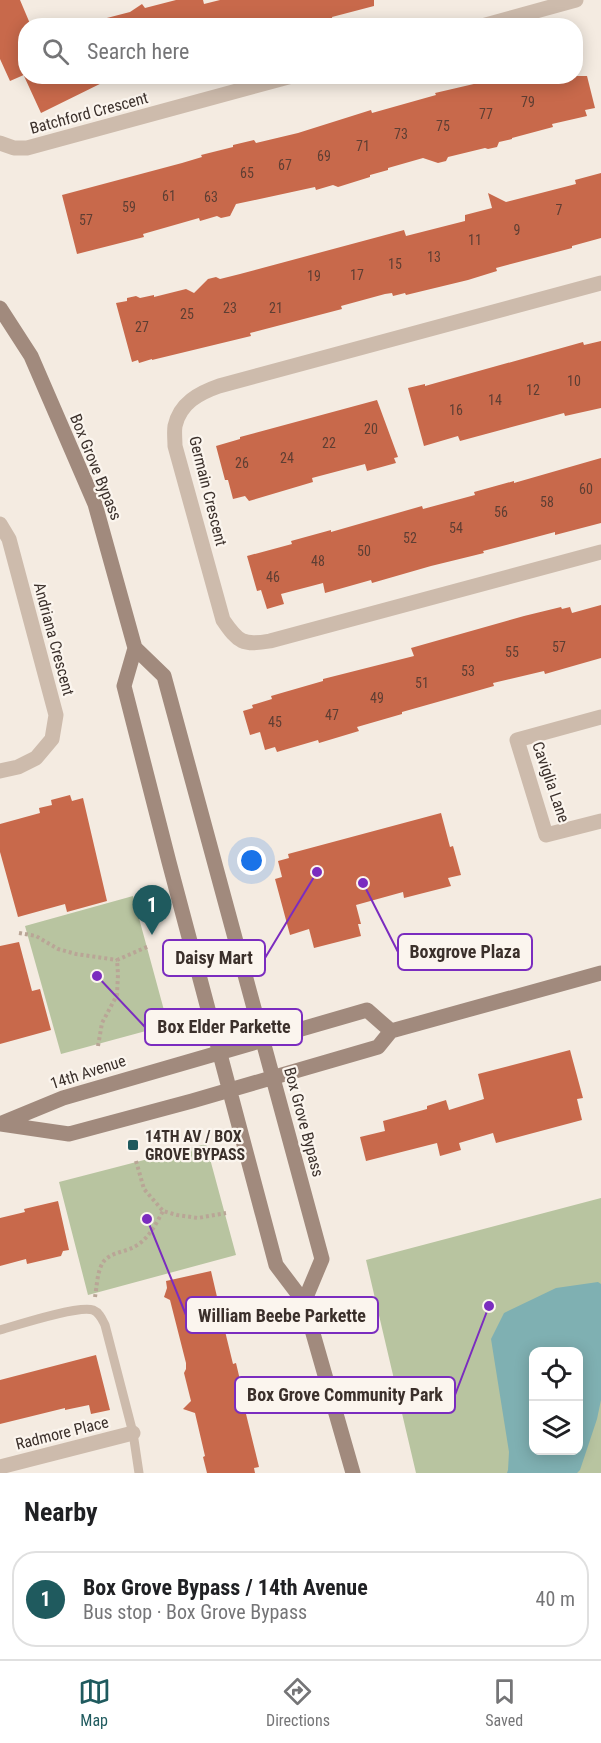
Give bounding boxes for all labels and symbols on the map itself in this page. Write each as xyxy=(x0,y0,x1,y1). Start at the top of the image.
street label: Batchford Crescent xyxy=(28,88,150,138)
house number: 79 xyxy=(521,94,535,110)
house number: 77 xyxy=(479,106,493,122)
house number: 75 xyxy=(436,118,450,134)
house number: 73 xyxy=(394,126,408,142)
house number: 71 xyxy=(356,138,370,154)
house number: 69 xyxy=(317,148,331,164)
house number: 67 xyxy=(278,157,292,173)
house number: 65 xyxy=(240,165,254,181)
house number: 61 xyxy=(162,188,176,204)
house number: 63 xyxy=(204,189,218,205)
house number: 59 xyxy=(122,199,136,215)
house number: 7 xyxy=(556,202,563,218)
house number: 57 xyxy=(79,212,93,228)
house number: 9 xyxy=(514,222,520,238)
house number: 11 xyxy=(468,232,482,248)
house number: 13 xyxy=(427,249,441,265)
house number: 15 xyxy=(388,256,402,272)
house number: 17 xyxy=(350,267,364,283)
house number: 19 xyxy=(307,268,321,284)
house number: 23 xyxy=(223,300,237,316)
house number: 21 xyxy=(269,300,283,316)
house number: 25 xyxy=(180,306,194,322)
house number: 27 xyxy=(135,319,149,335)
house number: 10 xyxy=(567,373,581,389)
house number: 12 xyxy=(526,382,540,398)
house number: 14 xyxy=(488,392,502,408)
house number: 16 xyxy=(449,402,463,418)
street label: Box Grove Bypass xyxy=(66,411,126,523)
house number: 20 xyxy=(364,421,378,437)
street label: Germain Crescent xyxy=(185,434,231,548)
house number: 22 xyxy=(322,435,336,451)
house number: 24 xyxy=(280,450,294,466)
house number: 26 xyxy=(235,455,249,471)
house number: 60 xyxy=(579,481,593,497)
house number: 58 xyxy=(540,494,554,510)
house number: 56 xyxy=(494,504,508,520)
house number: 54 xyxy=(449,520,463,536)
house number: 52 xyxy=(403,530,417,546)
house number: 50 xyxy=(357,543,371,559)
house number: 48 xyxy=(311,553,325,569)
house number: 46 xyxy=(266,569,280,585)
street label: Andriana Crescent xyxy=(30,580,78,698)
house number: 57 xyxy=(552,639,566,655)
house number: 55 xyxy=(505,644,519,660)
house number: 53 xyxy=(461,663,475,679)
house number: 51 xyxy=(415,675,429,691)
house number: 49 xyxy=(370,690,384,706)
house number: 47 xyxy=(325,707,339,723)
house number: 45 xyxy=(268,714,282,730)
street label: Caviglia Lane xyxy=(528,739,574,825)
your location xyxy=(237,846,266,875)
pin: 1 xyxy=(132,886,172,935)
callout: Boxgrove Plaza xyxy=(398,934,532,970)
callout: Daisy Mart xyxy=(163,940,265,976)
text: Boxgrove Plaza xyxy=(410,941,520,962)
text: Daisy Mart xyxy=(175,947,253,968)
callout: Box Elder Parkette xyxy=(145,1009,302,1045)
text: Box Elder Parkette xyxy=(157,1016,291,1037)
street label: 14th Avenue xyxy=(48,1051,128,1093)
street label: Box Grove Bypass xyxy=(280,1065,328,1179)
place label: 14TH AV / BOX GROVE BYPASS xyxy=(145,1127,246,1164)
marker: 14TH AV / BOX GROVE BYPASS xyxy=(126,1138,140,1152)
callout: William Beebe Parkette xyxy=(186,1297,378,1333)
text: William Beebe Parkette xyxy=(198,1305,366,1326)
callout: Box Grove Community Park xyxy=(235,1377,455,1413)
text: Box Grove Community Park xyxy=(247,1384,443,1405)
street label: Radmore Place xyxy=(14,1412,110,1454)

